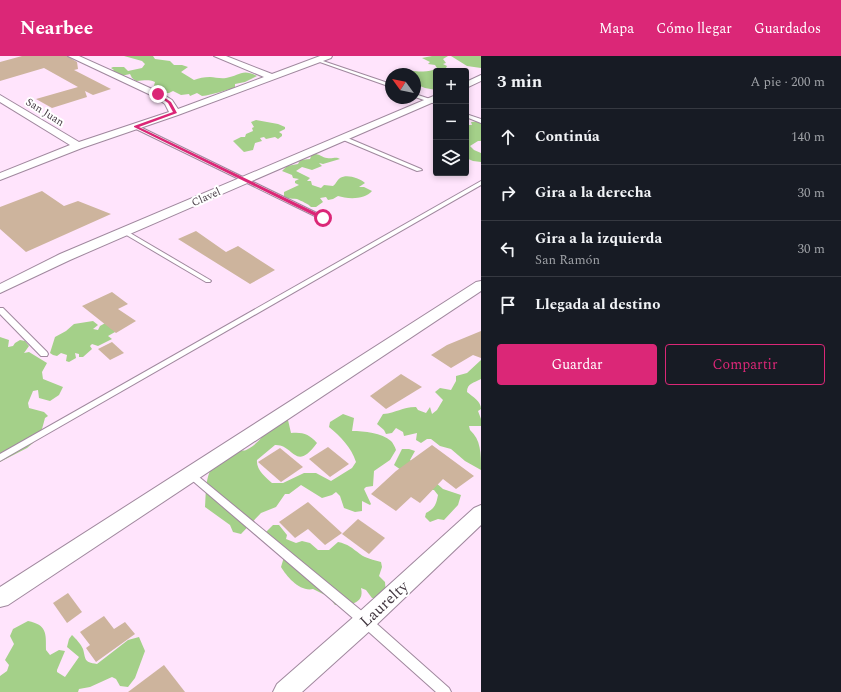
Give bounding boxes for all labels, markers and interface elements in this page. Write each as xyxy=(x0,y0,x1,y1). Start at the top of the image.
text: Nearbee xyxy=(20,14,93,43)
text: Mapa xyxy=(599,18,634,39)
text: Cómo llegar xyxy=(656,18,732,39)
text: Guardados xyxy=(754,18,821,39)
north arrow xyxy=(385,68,421,104)
map controls xyxy=(433,68,469,176)
button: + xyxy=(433,68,469,104)
text: 3 min xyxy=(497,69,542,95)
text: A pie · 200 m xyxy=(751,72,825,92)
route end xyxy=(149,85,167,103)
street label: San Juan xyxy=(22,93,68,131)
button: − xyxy=(433,104,469,140)
text: Continúa xyxy=(535,125,600,148)
icon: ahead xyxy=(497,126,519,148)
text: 140 m xyxy=(791,127,825,147)
button: layers xyxy=(433,140,469,176)
text: Gira a la derecha xyxy=(535,181,651,204)
icon: right xyxy=(497,182,519,204)
street label: Clavel xyxy=(189,183,223,211)
text: 30 m xyxy=(798,183,825,203)
route start xyxy=(314,209,332,227)
text: Gira a la izquierda xyxy=(535,227,662,250)
icon: left xyxy=(497,238,519,260)
text: 30 m xyxy=(798,239,825,259)
text: San Ramón xyxy=(535,250,600,270)
text: Llegada al destino xyxy=(535,293,660,316)
icon: arrive xyxy=(497,294,519,316)
button: Guardar xyxy=(497,344,657,385)
button: Compartir xyxy=(665,344,825,385)
street label: Laurelty xyxy=(354,574,415,633)

